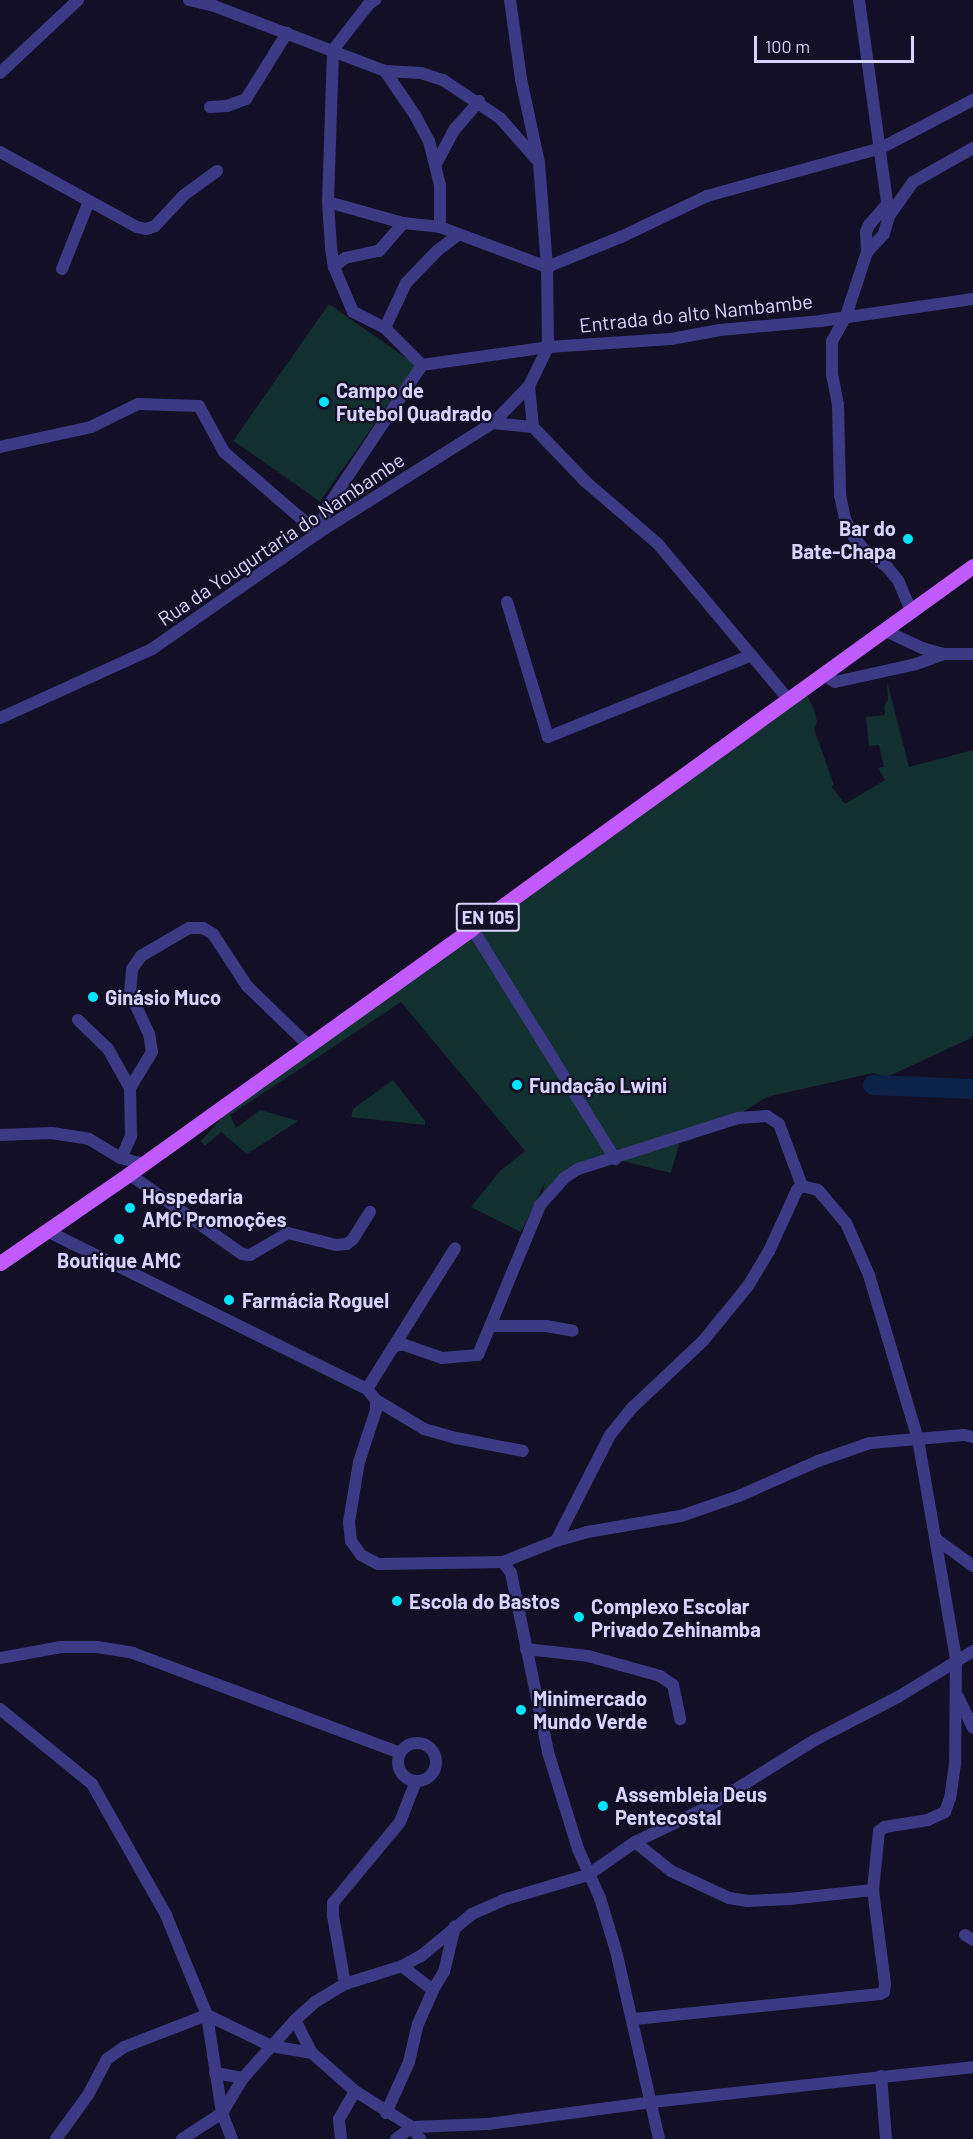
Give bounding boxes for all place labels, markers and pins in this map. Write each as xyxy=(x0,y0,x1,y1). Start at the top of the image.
place label: Campo de Futebol Quadrado xyxy=(336,378,492,425)
marker: Campo de Futebol Quadrado xyxy=(317,395,331,409)
place label: Bar do Bate-Chapa xyxy=(791,516,896,563)
marker: Bar do Bate-Chapa xyxy=(901,532,915,546)
place label: Ginásio Muco xyxy=(105,985,221,1009)
marker: Ginásio Muco xyxy=(86,990,100,1004)
place label: Fundação Lwini xyxy=(529,1073,667,1097)
marker: Fundação Lwini xyxy=(510,1078,524,1092)
place label: Hospedaria AMC Promoções xyxy=(142,1184,287,1231)
marker: Hospedaria AMC Promoções xyxy=(123,1201,137,1215)
marker: Boutique AMC xyxy=(112,1232,126,1246)
place label: Boutique AMC xyxy=(57,1248,181,1272)
place label: Farmácia Roguel xyxy=(242,1288,389,1312)
marker: Farmácia Roguel xyxy=(220,1291,238,1309)
place label: Escola do Bastos xyxy=(409,1589,560,1613)
marker: Escola do Bastos xyxy=(390,1594,404,1608)
place label: Complexo Escolar Privado Zehinamba xyxy=(591,1594,761,1641)
marker: Complexo Escolar Privado Zehinamba xyxy=(572,1610,586,1624)
place label: Minimercado Mundo Verde xyxy=(533,1686,647,1733)
marker: Minimercado Mundo Verde xyxy=(514,1703,528,1717)
place label: Assembleia Deus Pentecostal xyxy=(615,1782,767,1829)
marker: Assembleia Deus Pentecostal xyxy=(596,1799,610,1813)

